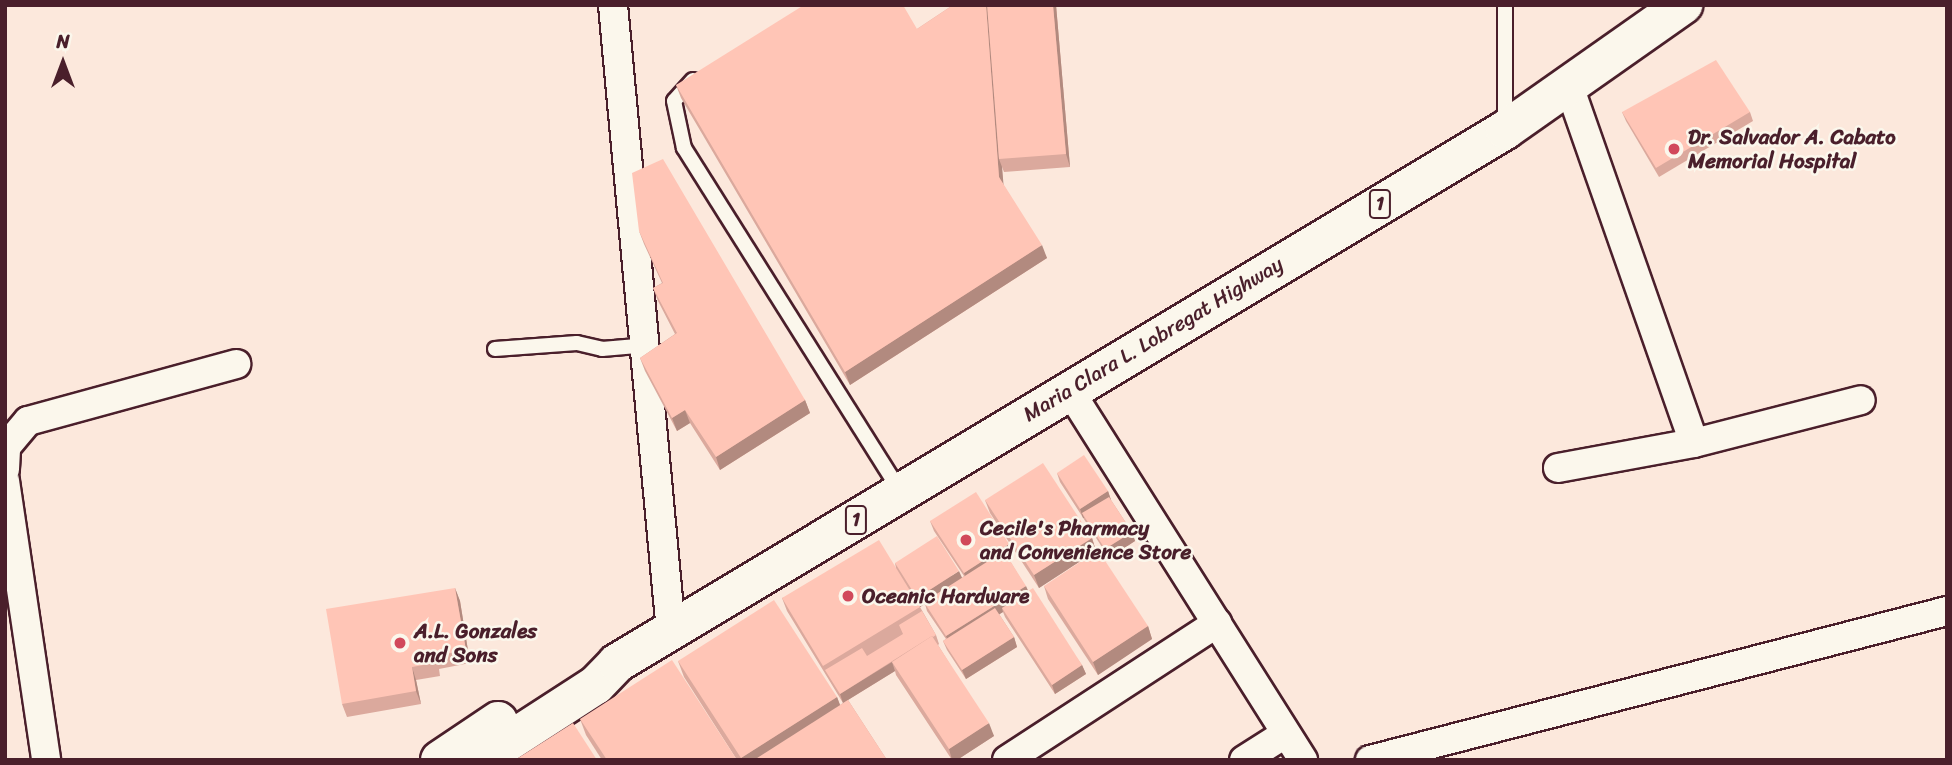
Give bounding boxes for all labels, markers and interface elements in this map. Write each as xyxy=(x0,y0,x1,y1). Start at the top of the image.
text: N xyxy=(56,25,70,58)
north arrow xyxy=(28,28,98,98)
place label: Dr. Salvador A. Cabato Memorial Hospital xyxy=(1688,124,1896,174)
marker: Dr. Salvador A. Cabato Memorial Hospital xyxy=(1666,141,1682,157)
road number: 1 xyxy=(1368,188,1392,220)
street label: Maria Clara L. Lobregat Highway xyxy=(1018,251,1288,427)
road number: 1 xyxy=(844,505,868,536)
place label: Cecile's Pharmacy and Convenience Store xyxy=(980,515,1193,565)
marker: Cecile's Pharmacy and Convenience Store xyxy=(958,532,974,548)
place label: Oceanic Hardware xyxy=(862,583,1029,609)
marker: Oceanic Hardware xyxy=(840,588,856,604)
place label: A.L. Gonzales and Sons xyxy=(414,618,537,668)
marker: A.L. Gonzales and Sons xyxy=(392,635,408,651)

